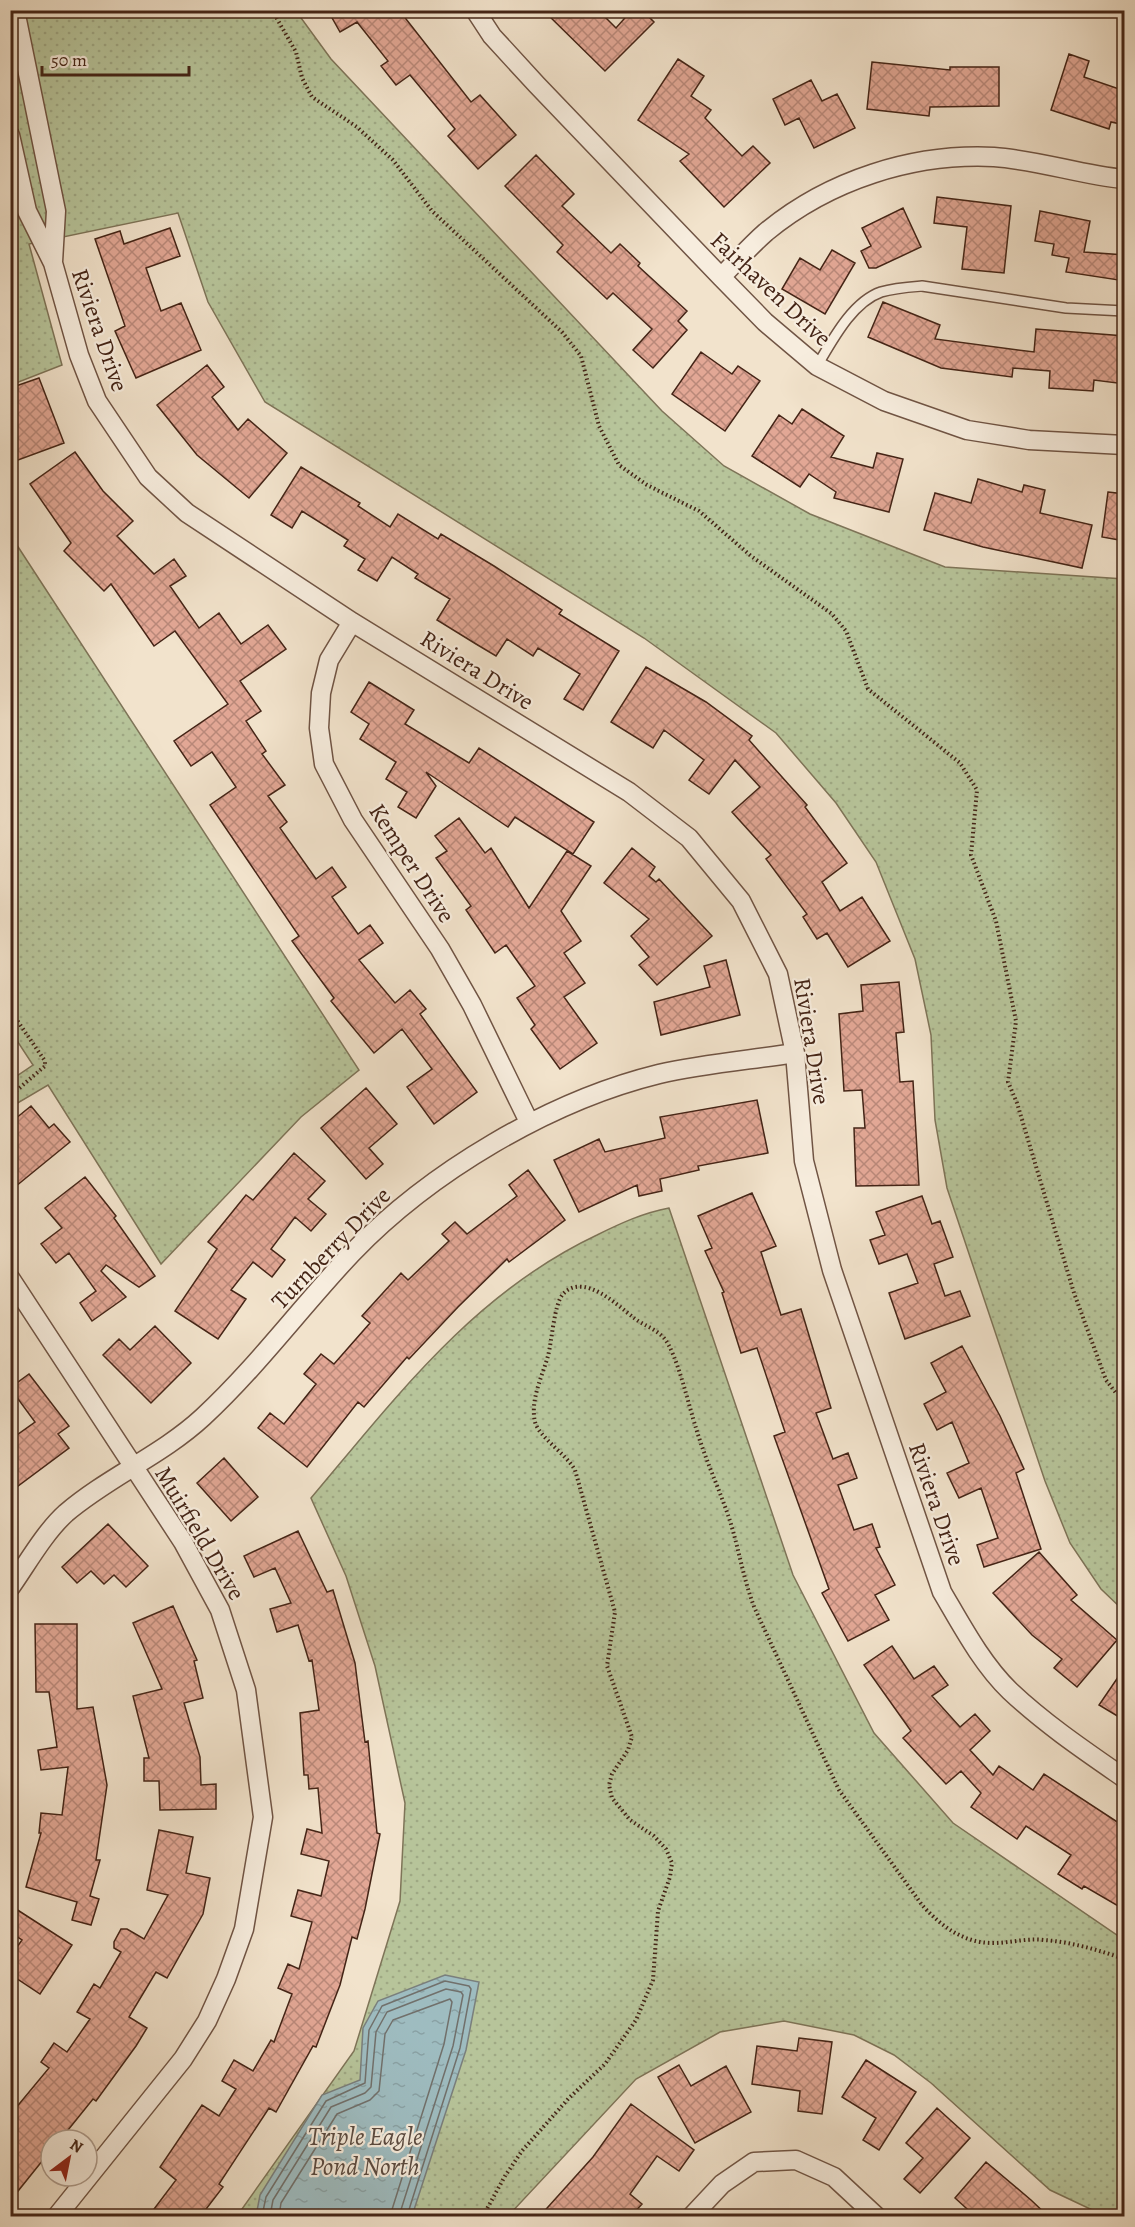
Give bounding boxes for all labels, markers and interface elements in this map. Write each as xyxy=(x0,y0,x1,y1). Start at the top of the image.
scale bar xyxy=(42,39,189,77)
text: 50 m xyxy=(51,48,87,72)
street label: Fairhaven Drive xyxy=(703,225,839,353)
street label: Riviera Drive xyxy=(64,264,136,396)
street label: Riviera Drive xyxy=(414,622,540,718)
street label: Kemper Drive xyxy=(361,797,463,929)
street label: Riviera Drive xyxy=(786,975,838,1107)
street label: Turnberry Drive xyxy=(264,1180,398,1316)
street label: Riviera Drive xyxy=(901,1438,973,1570)
street label: Muirfield Drive xyxy=(147,1460,253,1606)
water label: Triple Eagle Pond North xyxy=(308,2119,422,2184)
north arrow xyxy=(39,2128,99,2188)
text: N xyxy=(66,2134,87,2159)

